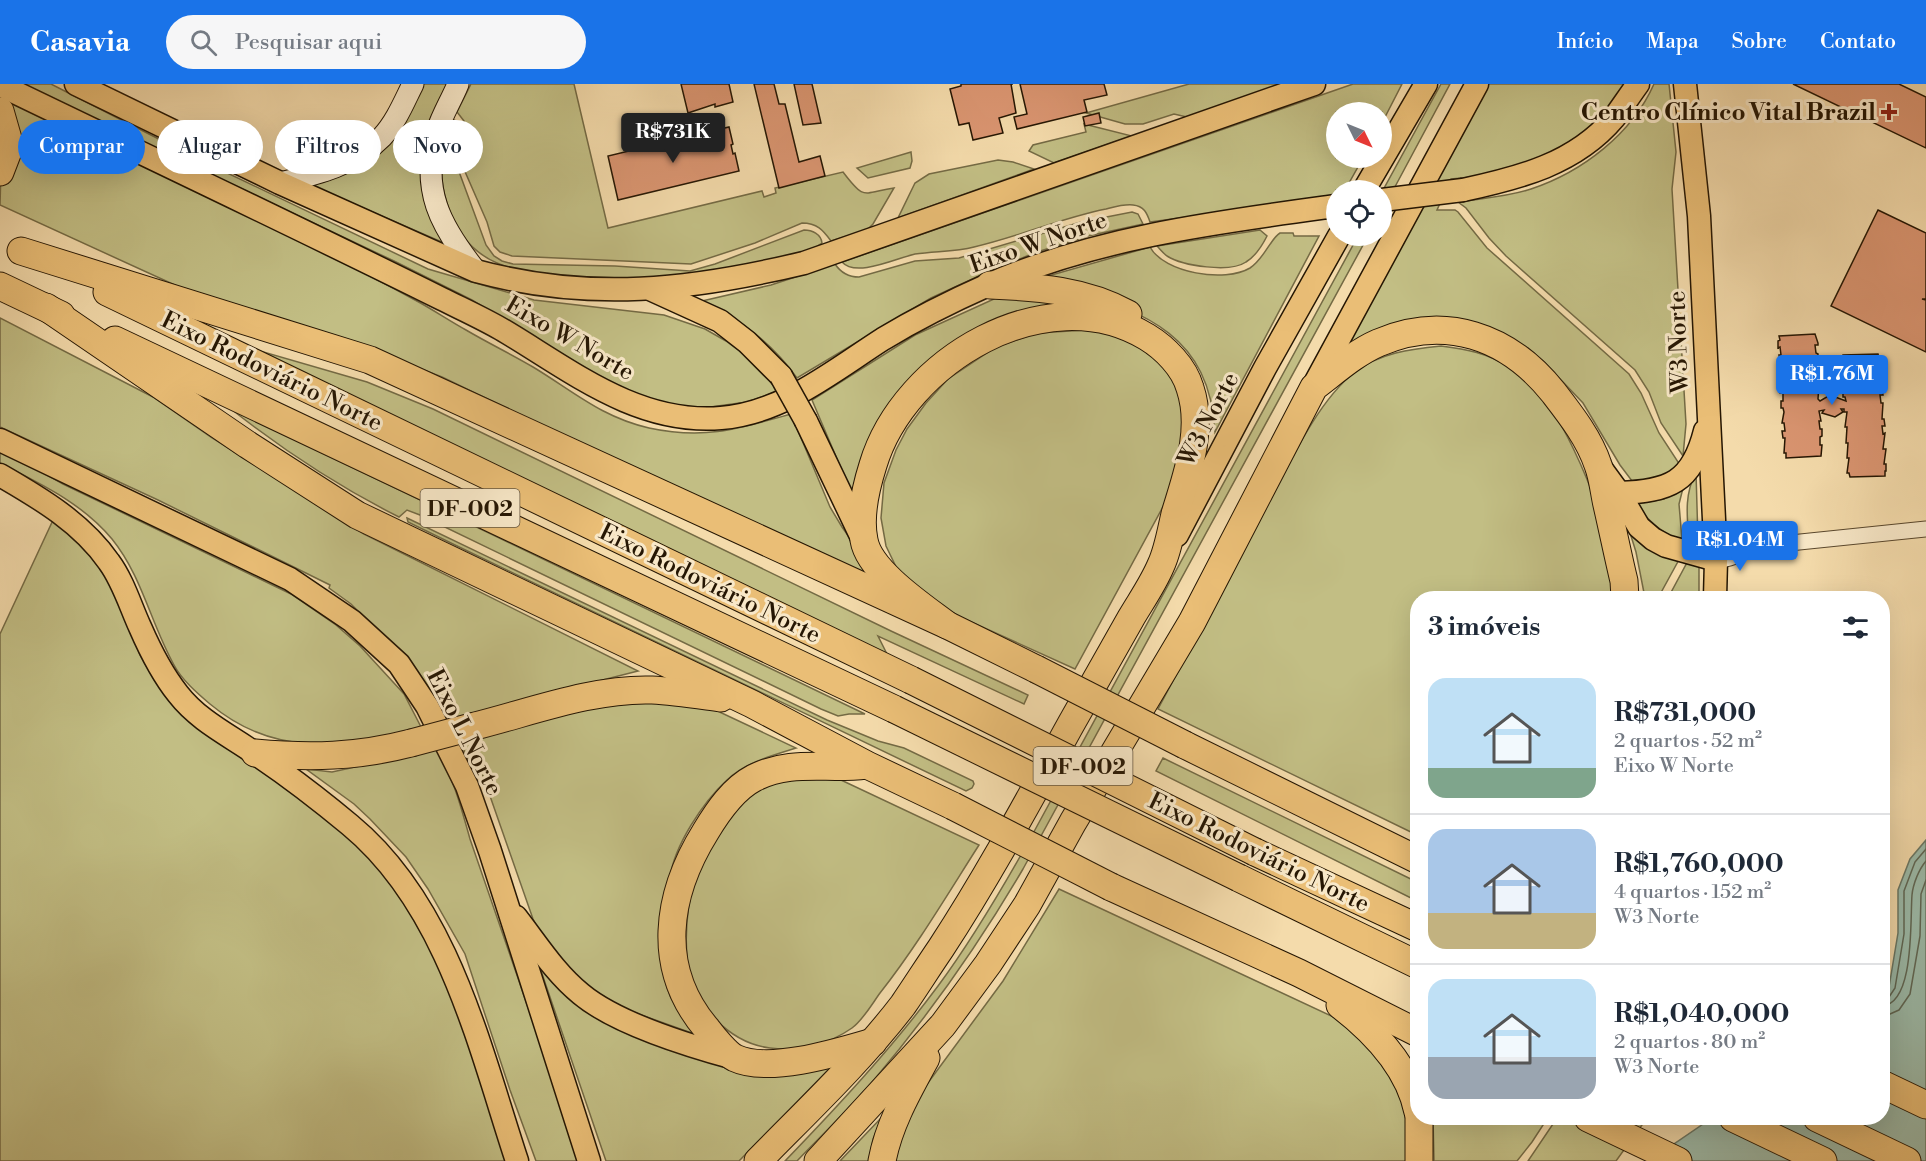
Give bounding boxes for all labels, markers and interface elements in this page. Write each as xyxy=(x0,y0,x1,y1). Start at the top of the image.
search box xyxy=(166,15,586,69)
text: Casavia xyxy=(30,25,130,60)
icon: search xyxy=(187,26,220,59)
text: Pesquisar aqui xyxy=(235,29,382,56)
text: Início xyxy=(1557,29,1614,55)
text: Mapa xyxy=(1647,29,1699,55)
text: Sobre xyxy=(1732,29,1787,55)
text: Contato xyxy=(1820,29,1896,55)
place label: Centro Clínico Vital Brazil xyxy=(1581,98,1876,128)
north arrow xyxy=(1326,102,1392,168)
map controls xyxy=(1326,102,1392,246)
marker: Centro Clínico Vital Brazil xyxy=(1880,103,1898,121)
pin: R$731K xyxy=(624,113,722,164)
chip: Comprar xyxy=(18,120,145,174)
chip: Alugar xyxy=(157,120,263,174)
chip: Filtros xyxy=(275,120,381,174)
chip: Novo xyxy=(393,120,483,174)
text: R$731K xyxy=(635,120,711,145)
button: locate xyxy=(1326,180,1392,246)
street label: Eixo W Norte xyxy=(965,205,1111,281)
street label: Eixo W Norte xyxy=(500,290,639,388)
street label: W3 Norte xyxy=(1662,290,1696,395)
street label: Eixo Rodoviário Norte xyxy=(156,305,387,439)
pin: R$1.76M xyxy=(1777,355,1887,406)
text: R$1.76M xyxy=(1790,362,1874,387)
street label: W3 Norte xyxy=(1171,367,1246,473)
road number: DF-002 xyxy=(420,489,520,527)
street label: Eixo Rodoviário Norte xyxy=(594,517,825,651)
pin: R$1.04M xyxy=(1685,521,1795,572)
text: R$1.04M xyxy=(1696,528,1784,553)
text: 3 imóveis xyxy=(1428,611,1541,643)
icon: filters xyxy=(1839,611,1872,644)
street label: Eixo L Norte xyxy=(419,664,509,801)
text: R$731,000 xyxy=(1614,697,1756,729)
icon: home xyxy=(1476,702,1548,774)
text: 2 quartos · 52 m² xyxy=(1614,729,1762,754)
road number: DF-002 xyxy=(1034,747,1132,785)
text: Eixo W Norte xyxy=(1614,754,1734,779)
street label: Eixo Rodoviário Norte xyxy=(1143,786,1374,920)
text: R$1,760,000 xyxy=(1614,848,1784,880)
icon: home xyxy=(1476,853,1548,925)
text: 4 quartos · 152 m² xyxy=(1614,880,1771,905)
text: W3 Norte xyxy=(1614,905,1699,930)
text: R$1,040,000 xyxy=(1614,998,1789,1030)
icon: home xyxy=(1476,1003,1548,1075)
text: 2 quartos · 80 m² xyxy=(1614,1030,1765,1055)
text: W3 Norte xyxy=(1614,1055,1699,1080)

